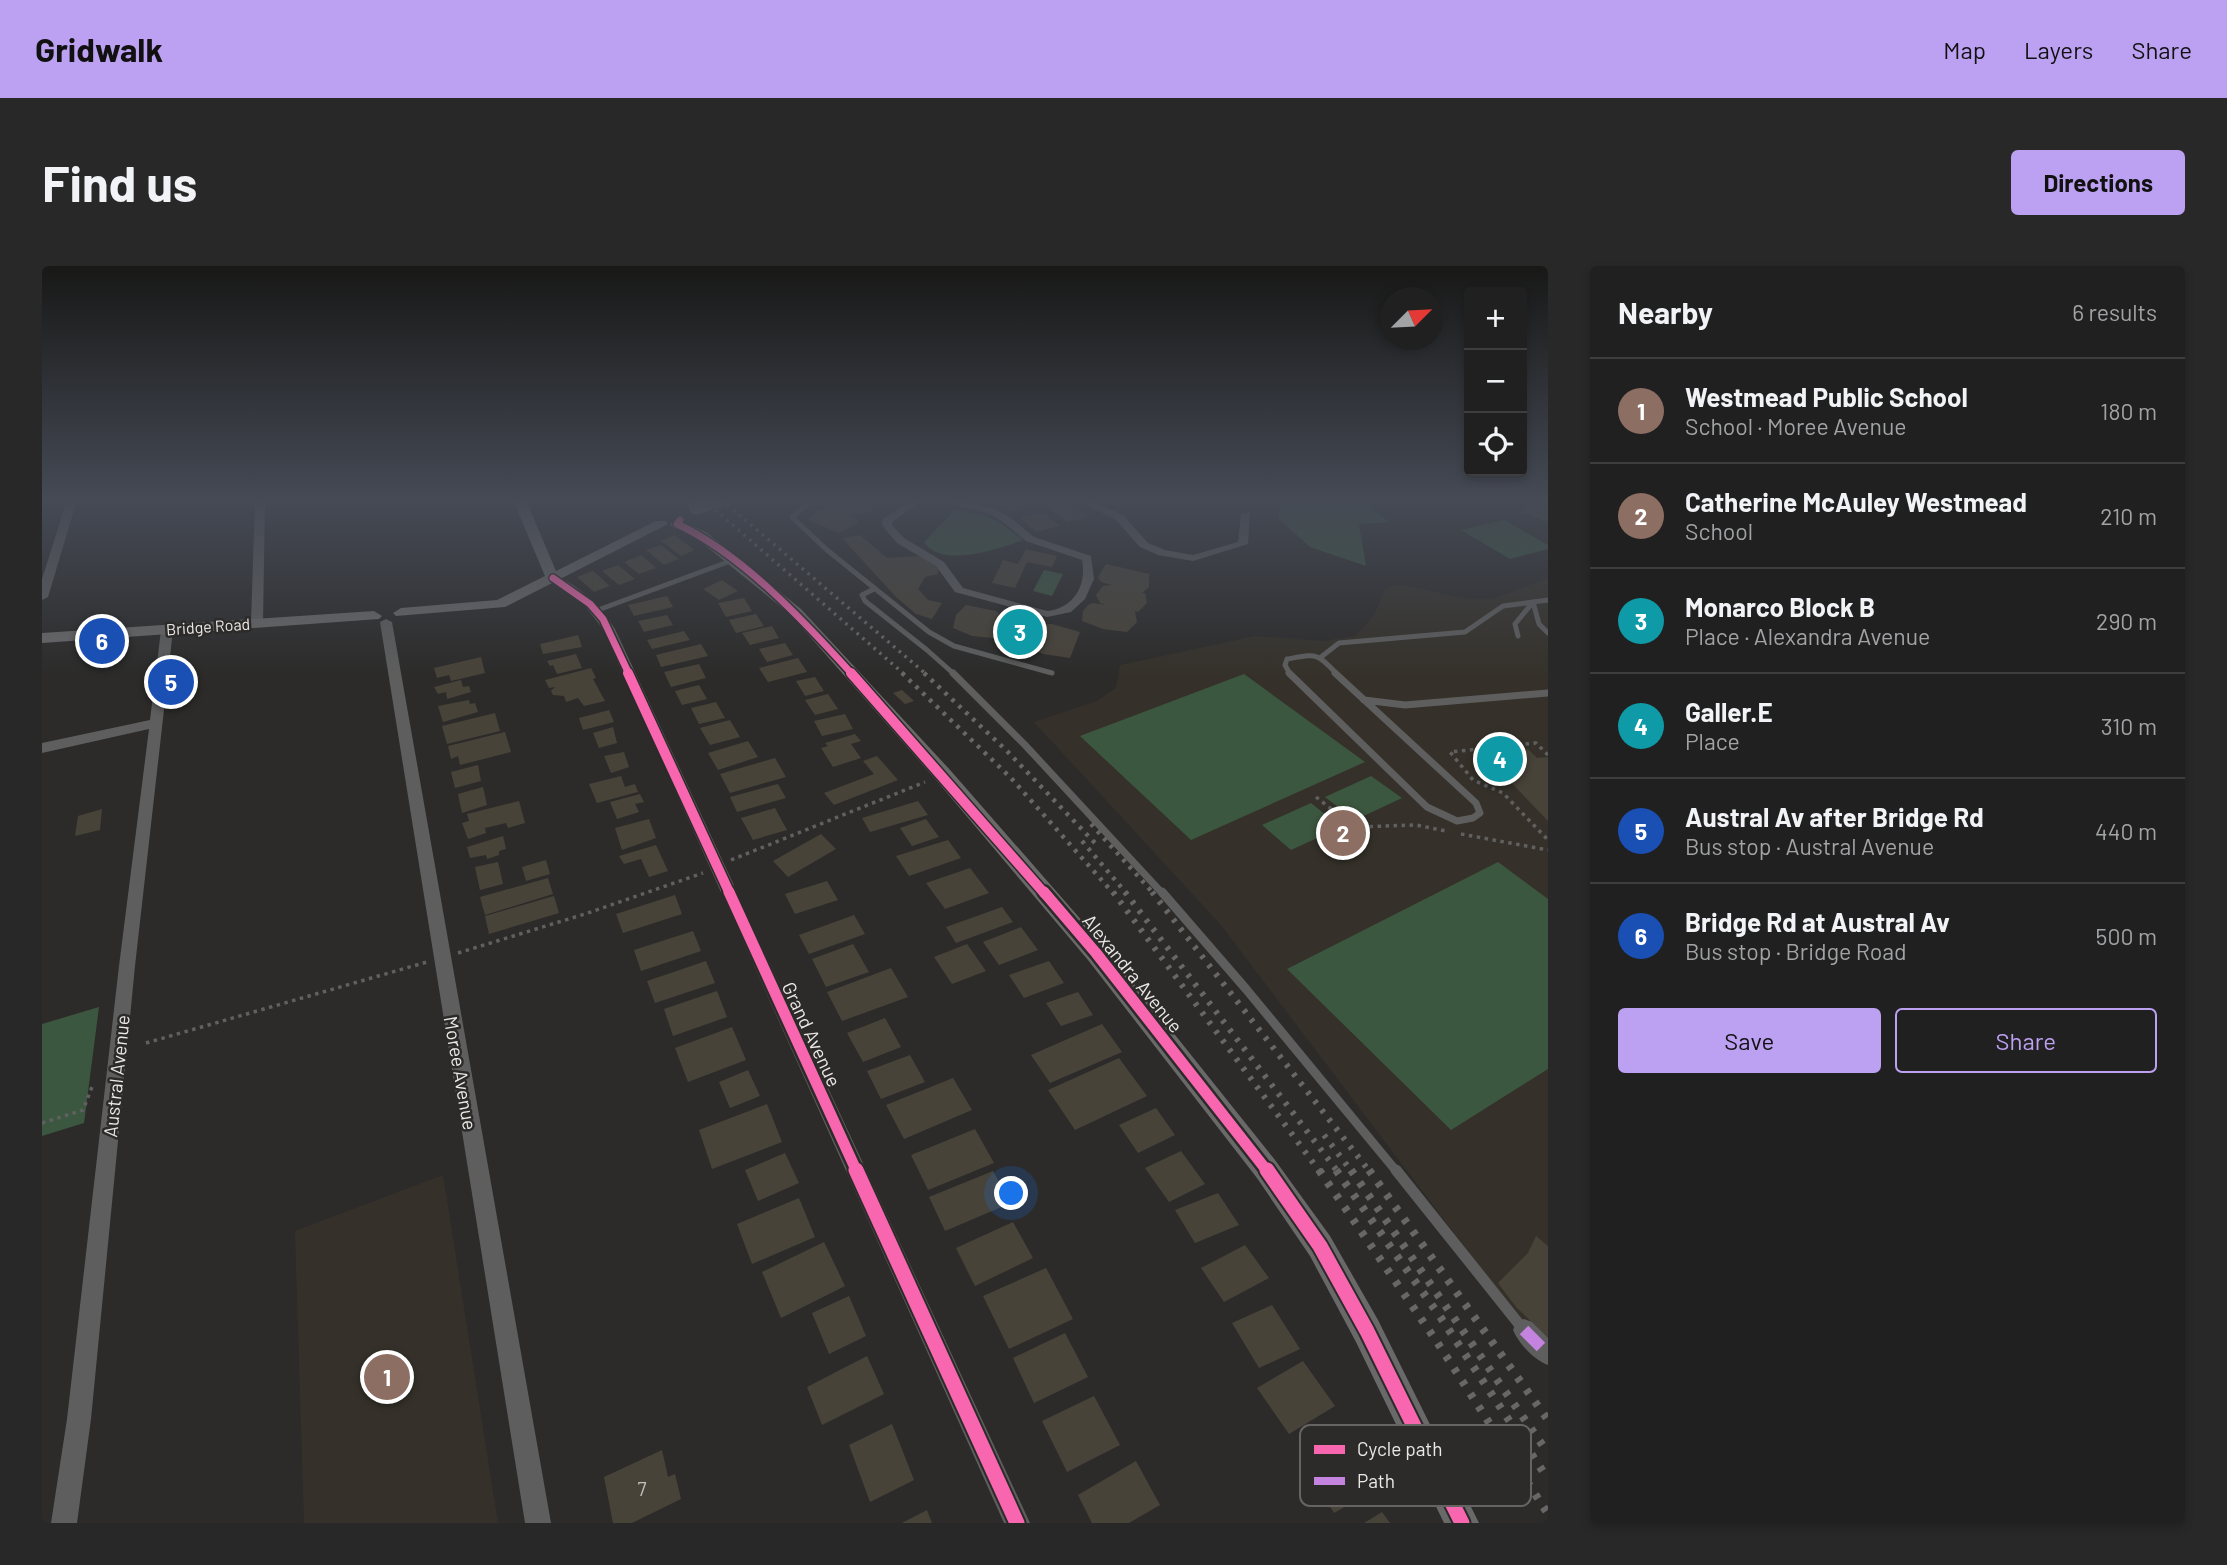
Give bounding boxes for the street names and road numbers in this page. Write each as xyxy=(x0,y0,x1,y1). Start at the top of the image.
street label: Bridge Road xyxy=(165,614,251,638)
street label: Alexandra Avenue xyxy=(1078,909,1188,1037)
street label: Grand Avenue xyxy=(778,978,846,1090)
street label: Austral Avenue xyxy=(98,1014,134,1138)
street label: Moree Avenue xyxy=(440,1014,482,1132)

